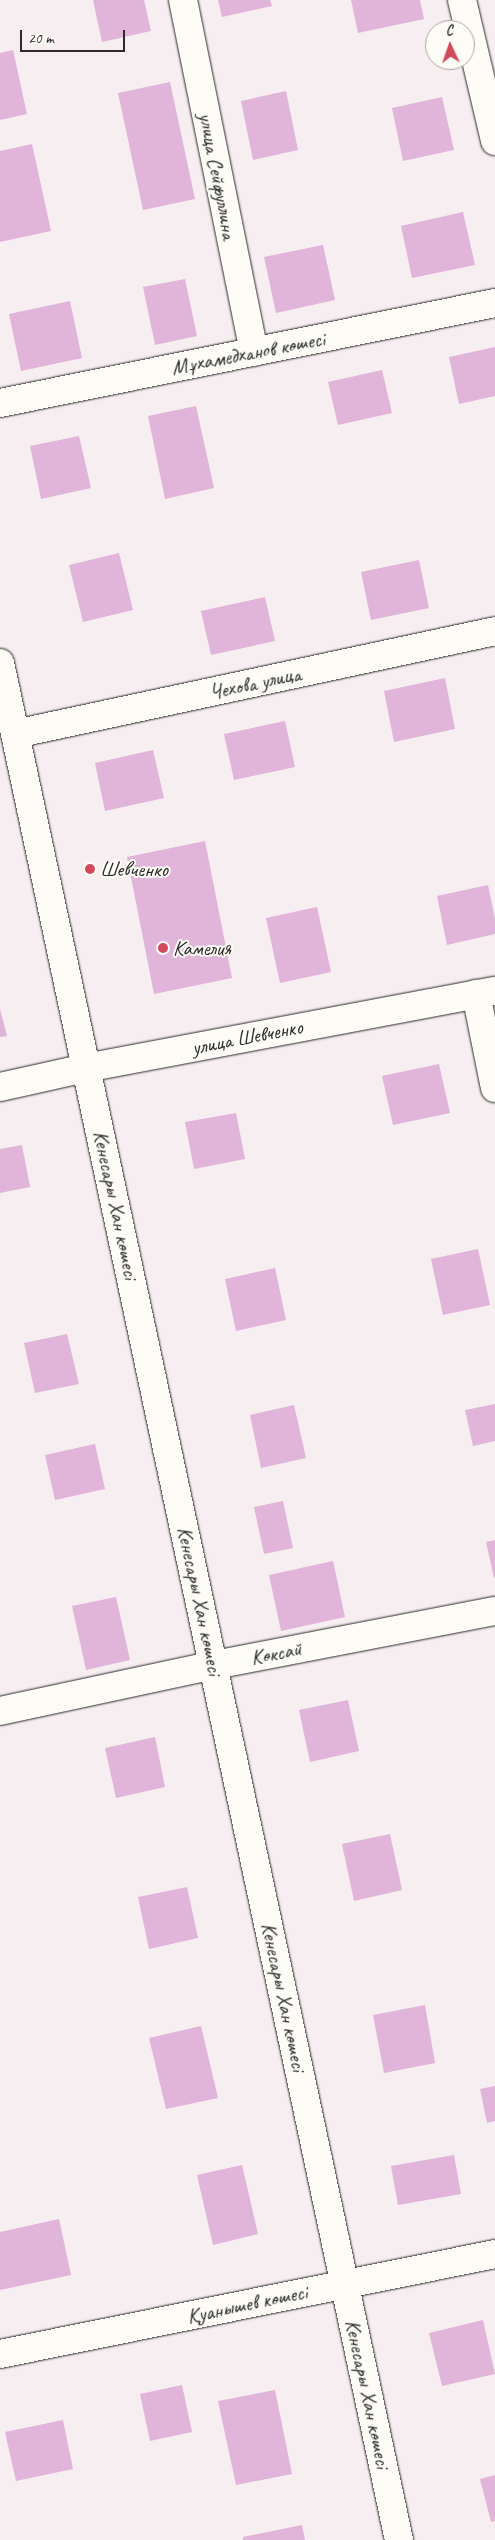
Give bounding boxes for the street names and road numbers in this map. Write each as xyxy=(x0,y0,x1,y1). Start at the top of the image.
street label: улица Сейфуллина xyxy=(193,110,243,242)
street label: Мұхамедханов көшесі xyxy=(169,326,327,380)
street label: Чехова улица xyxy=(207,661,303,705)
street label: улица Шевченко xyxy=(189,1014,305,1060)
street label: Кенесары Хан көшесі xyxy=(88,1128,144,1282)
street label: Кенесары Хан көшесі xyxy=(172,1524,228,1678)
street label: Көксай xyxy=(249,1636,303,1670)
street label: Кенесары Хан көшесі xyxy=(256,1920,312,2074)
street label: Қуанышев көшесі xyxy=(185,2279,309,2329)
street label: Кенесары Хан көшесі xyxy=(340,2317,396,2471)

